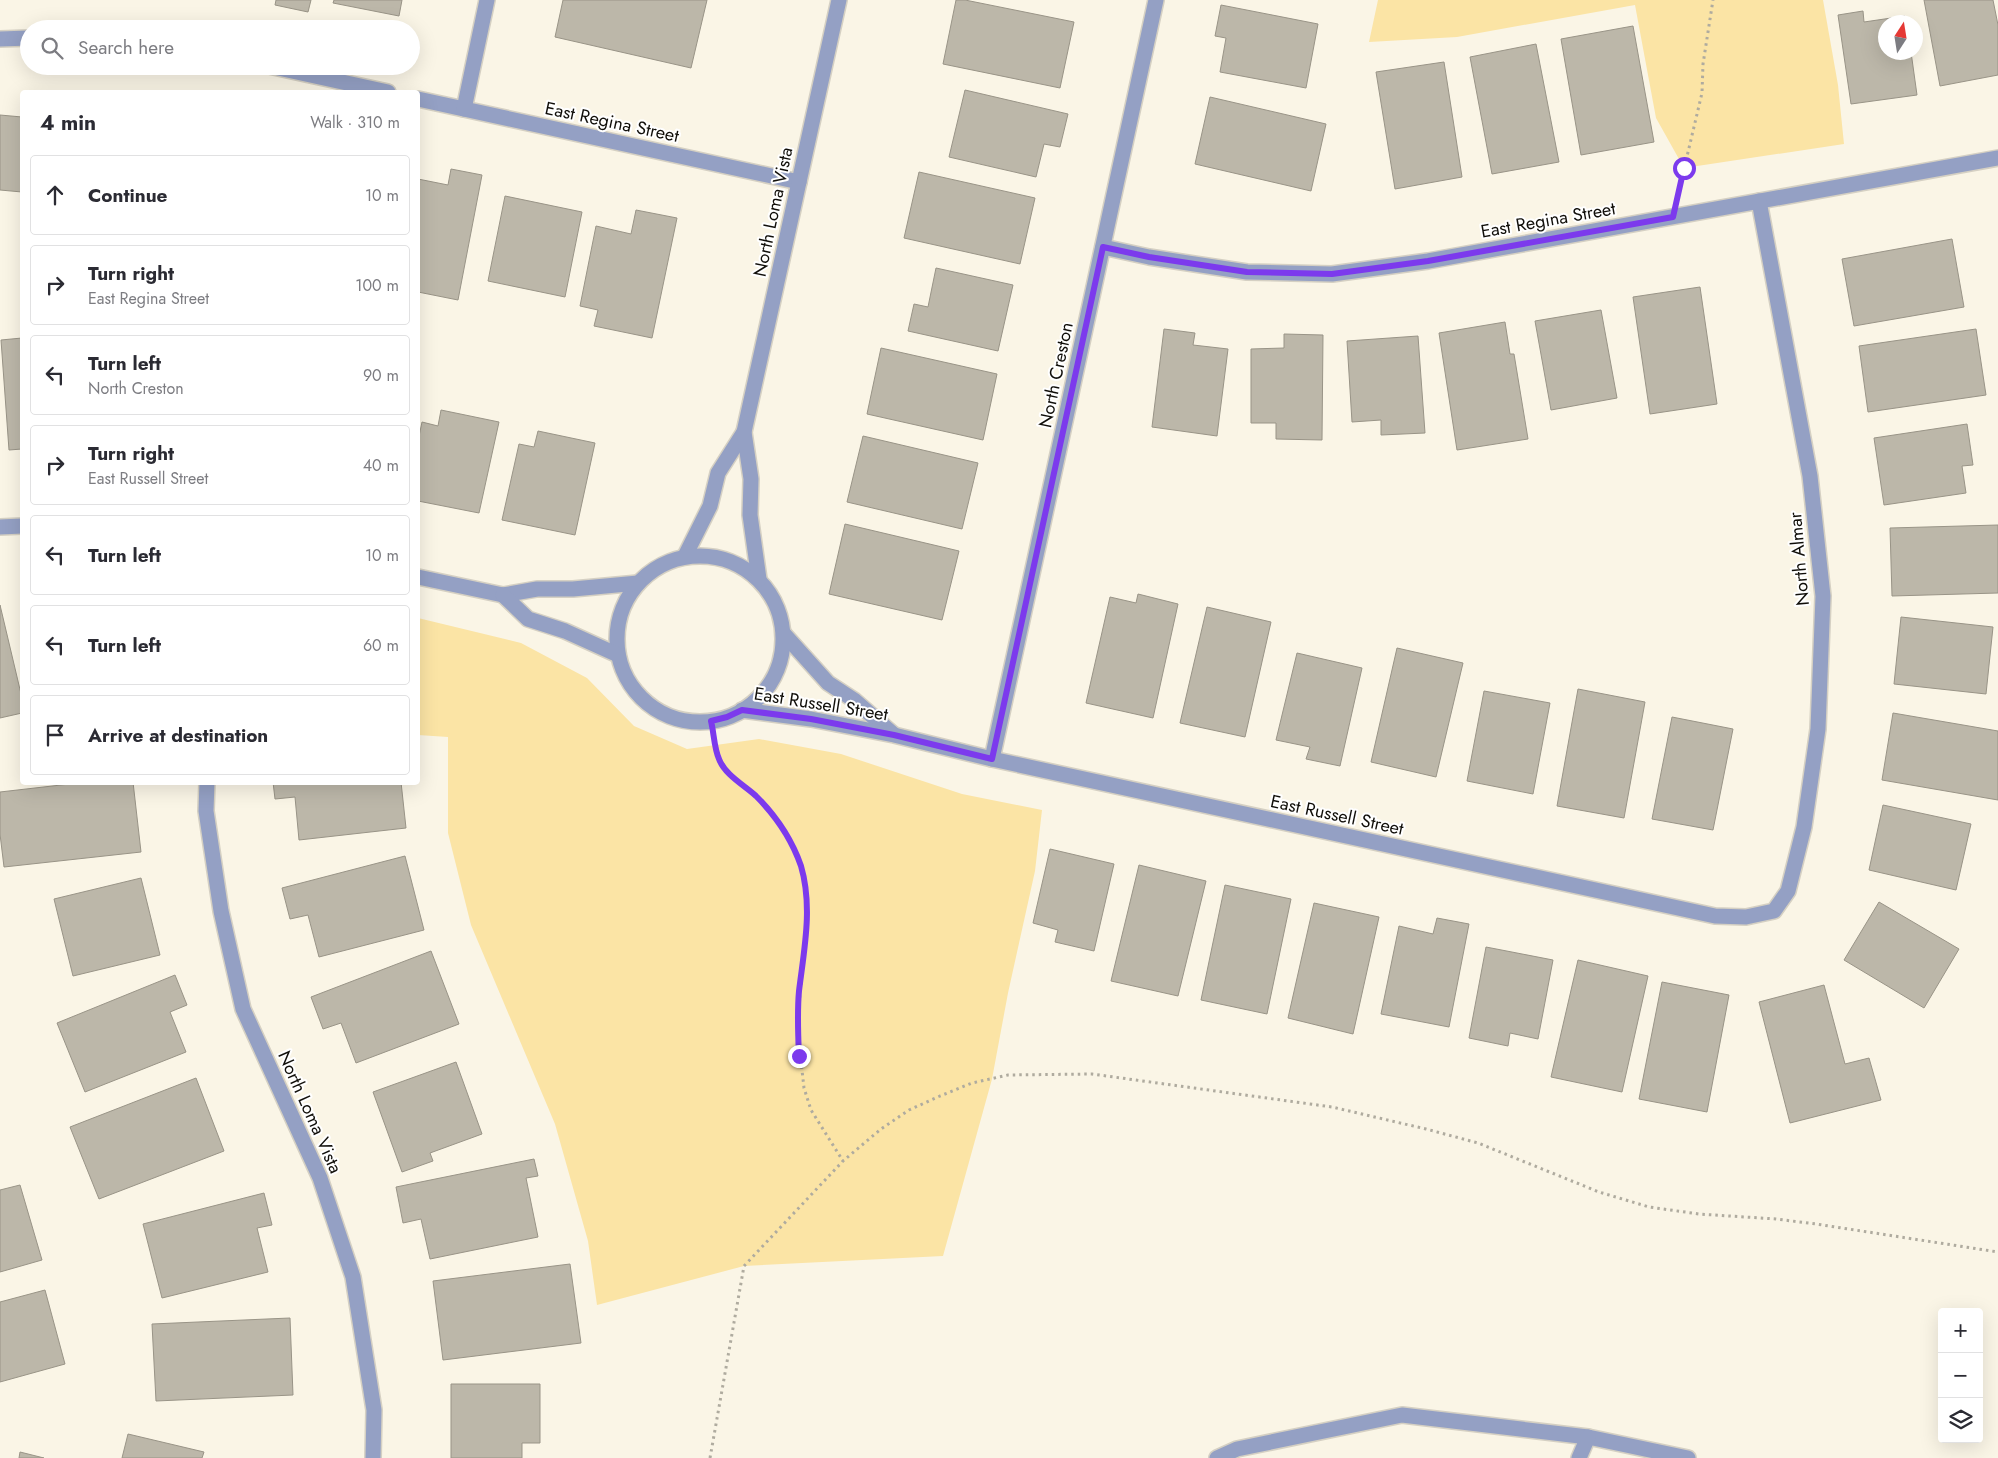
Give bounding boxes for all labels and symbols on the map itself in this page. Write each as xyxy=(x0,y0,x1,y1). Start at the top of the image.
north arrow xyxy=(1878,15,1923,60)
street label: East Regina Street xyxy=(543,95,682,149)
street label: North Loma Vista xyxy=(747,145,799,279)
route start xyxy=(1673,157,1696,180)
street label: East Regina Street xyxy=(1479,195,1618,245)
street label: North Creston xyxy=(1032,320,1080,430)
street label: North Almar xyxy=(1782,510,1816,607)
street label: East Russell Street xyxy=(752,681,891,728)
street label: East Russell Street xyxy=(1268,788,1407,842)
route end xyxy=(788,1045,811,1068)
street label: North Loma Vista xyxy=(271,1046,349,1178)

